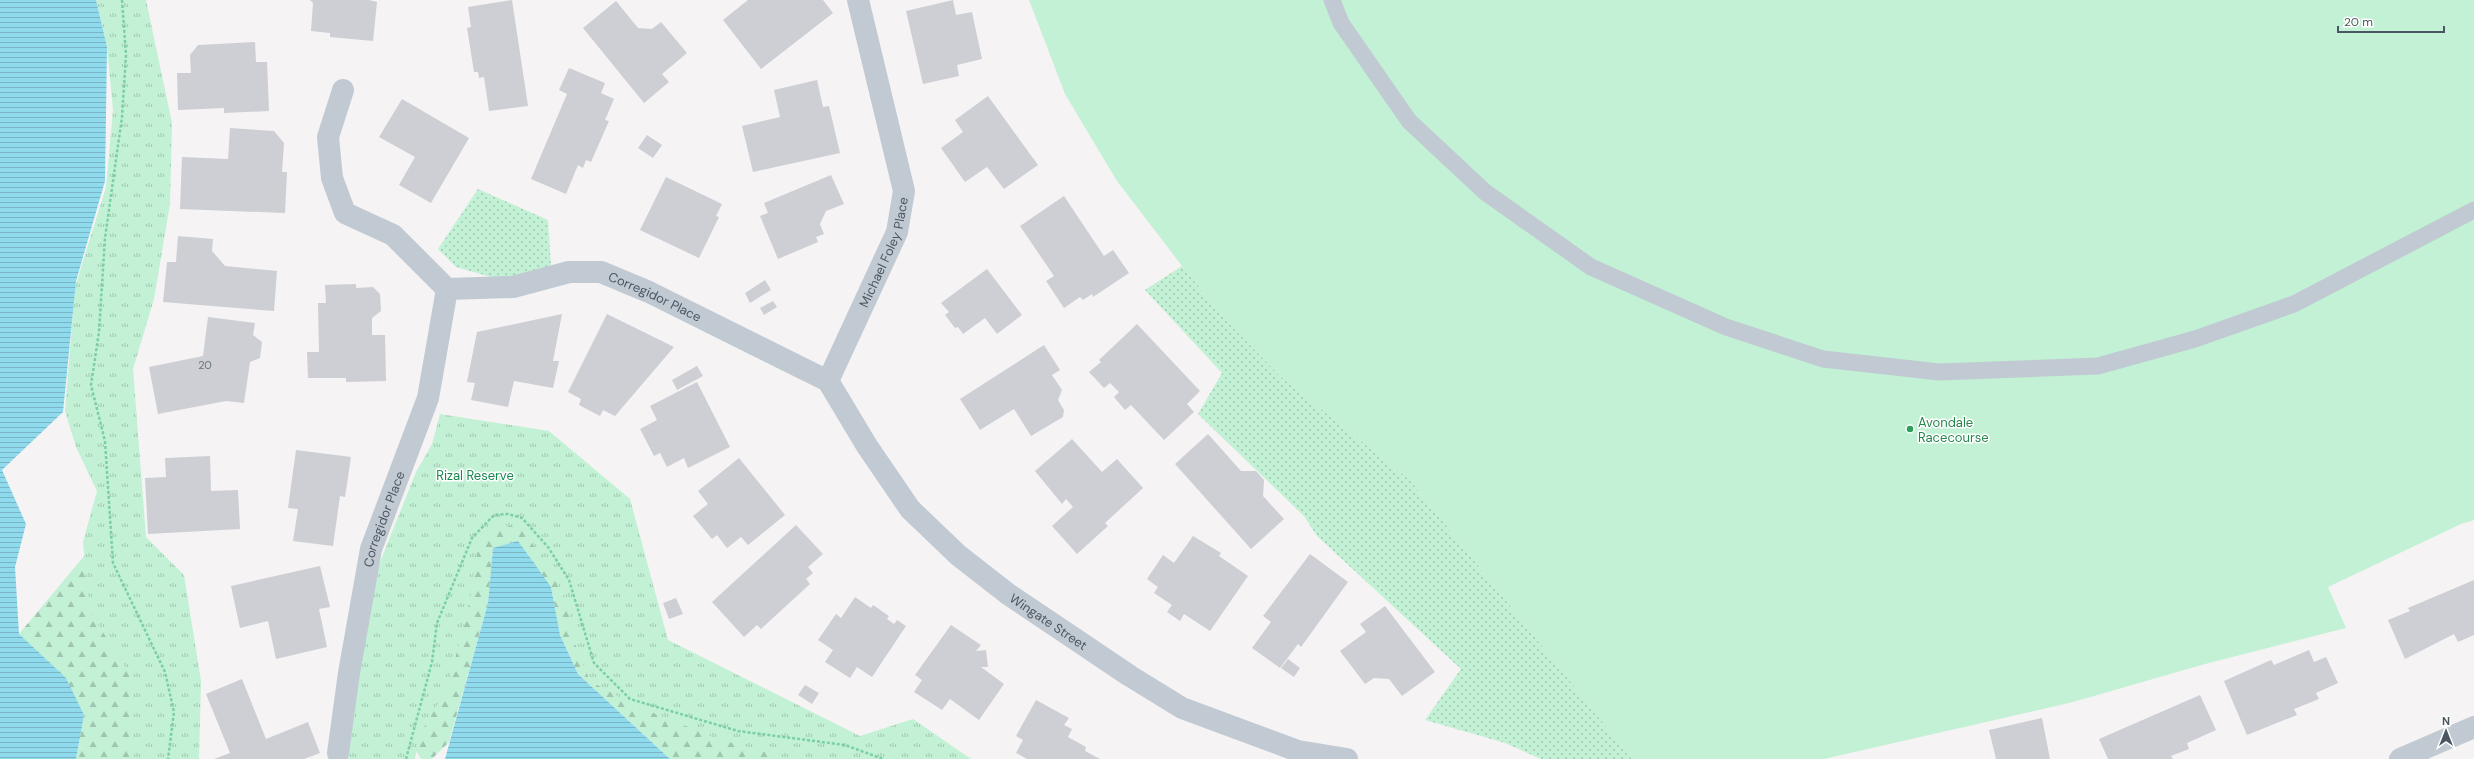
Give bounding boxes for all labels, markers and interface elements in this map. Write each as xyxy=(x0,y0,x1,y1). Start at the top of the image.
scale bar xyxy=(2338,8,2444,34)
text: 20 m xyxy=(2344,14,2373,30)
street label: Michael Foley Place xyxy=(855,196,912,310)
street label: Corregidor Place xyxy=(606,268,704,326)
house number: 20 xyxy=(198,358,212,372)
place label: Avondale Racecourse xyxy=(1918,414,1989,446)
marker: Avondale Racecourse xyxy=(1905,424,1915,434)
park label: Rizal Reserve xyxy=(436,467,514,484)
street label: Corregidor Place xyxy=(360,469,409,568)
street label: Wingate Street xyxy=(1006,590,1091,654)
north arrow xyxy=(2426,711,2466,751)
text: N xyxy=(2442,714,2450,728)

